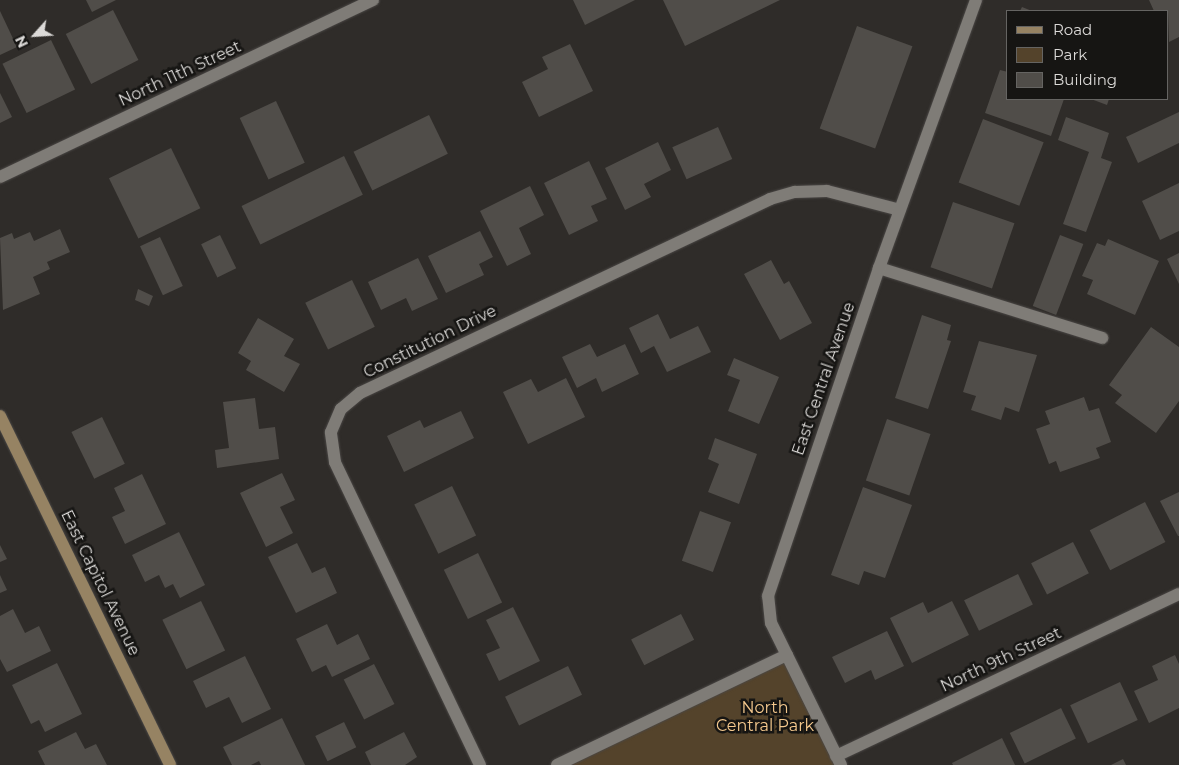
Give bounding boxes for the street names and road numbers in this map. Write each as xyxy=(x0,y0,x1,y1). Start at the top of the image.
street label: North 11th Street xyxy=(116,37,244,111)
street label: East Central Avenue xyxy=(789,300,859,458)
street label: Constitution Drive xyxy=(360,302,500,382)
street label: East Capitol Avenue xyxy=(56,507,144,659)
street label: North 9th Street xyxy=(938,624,1064,696)

